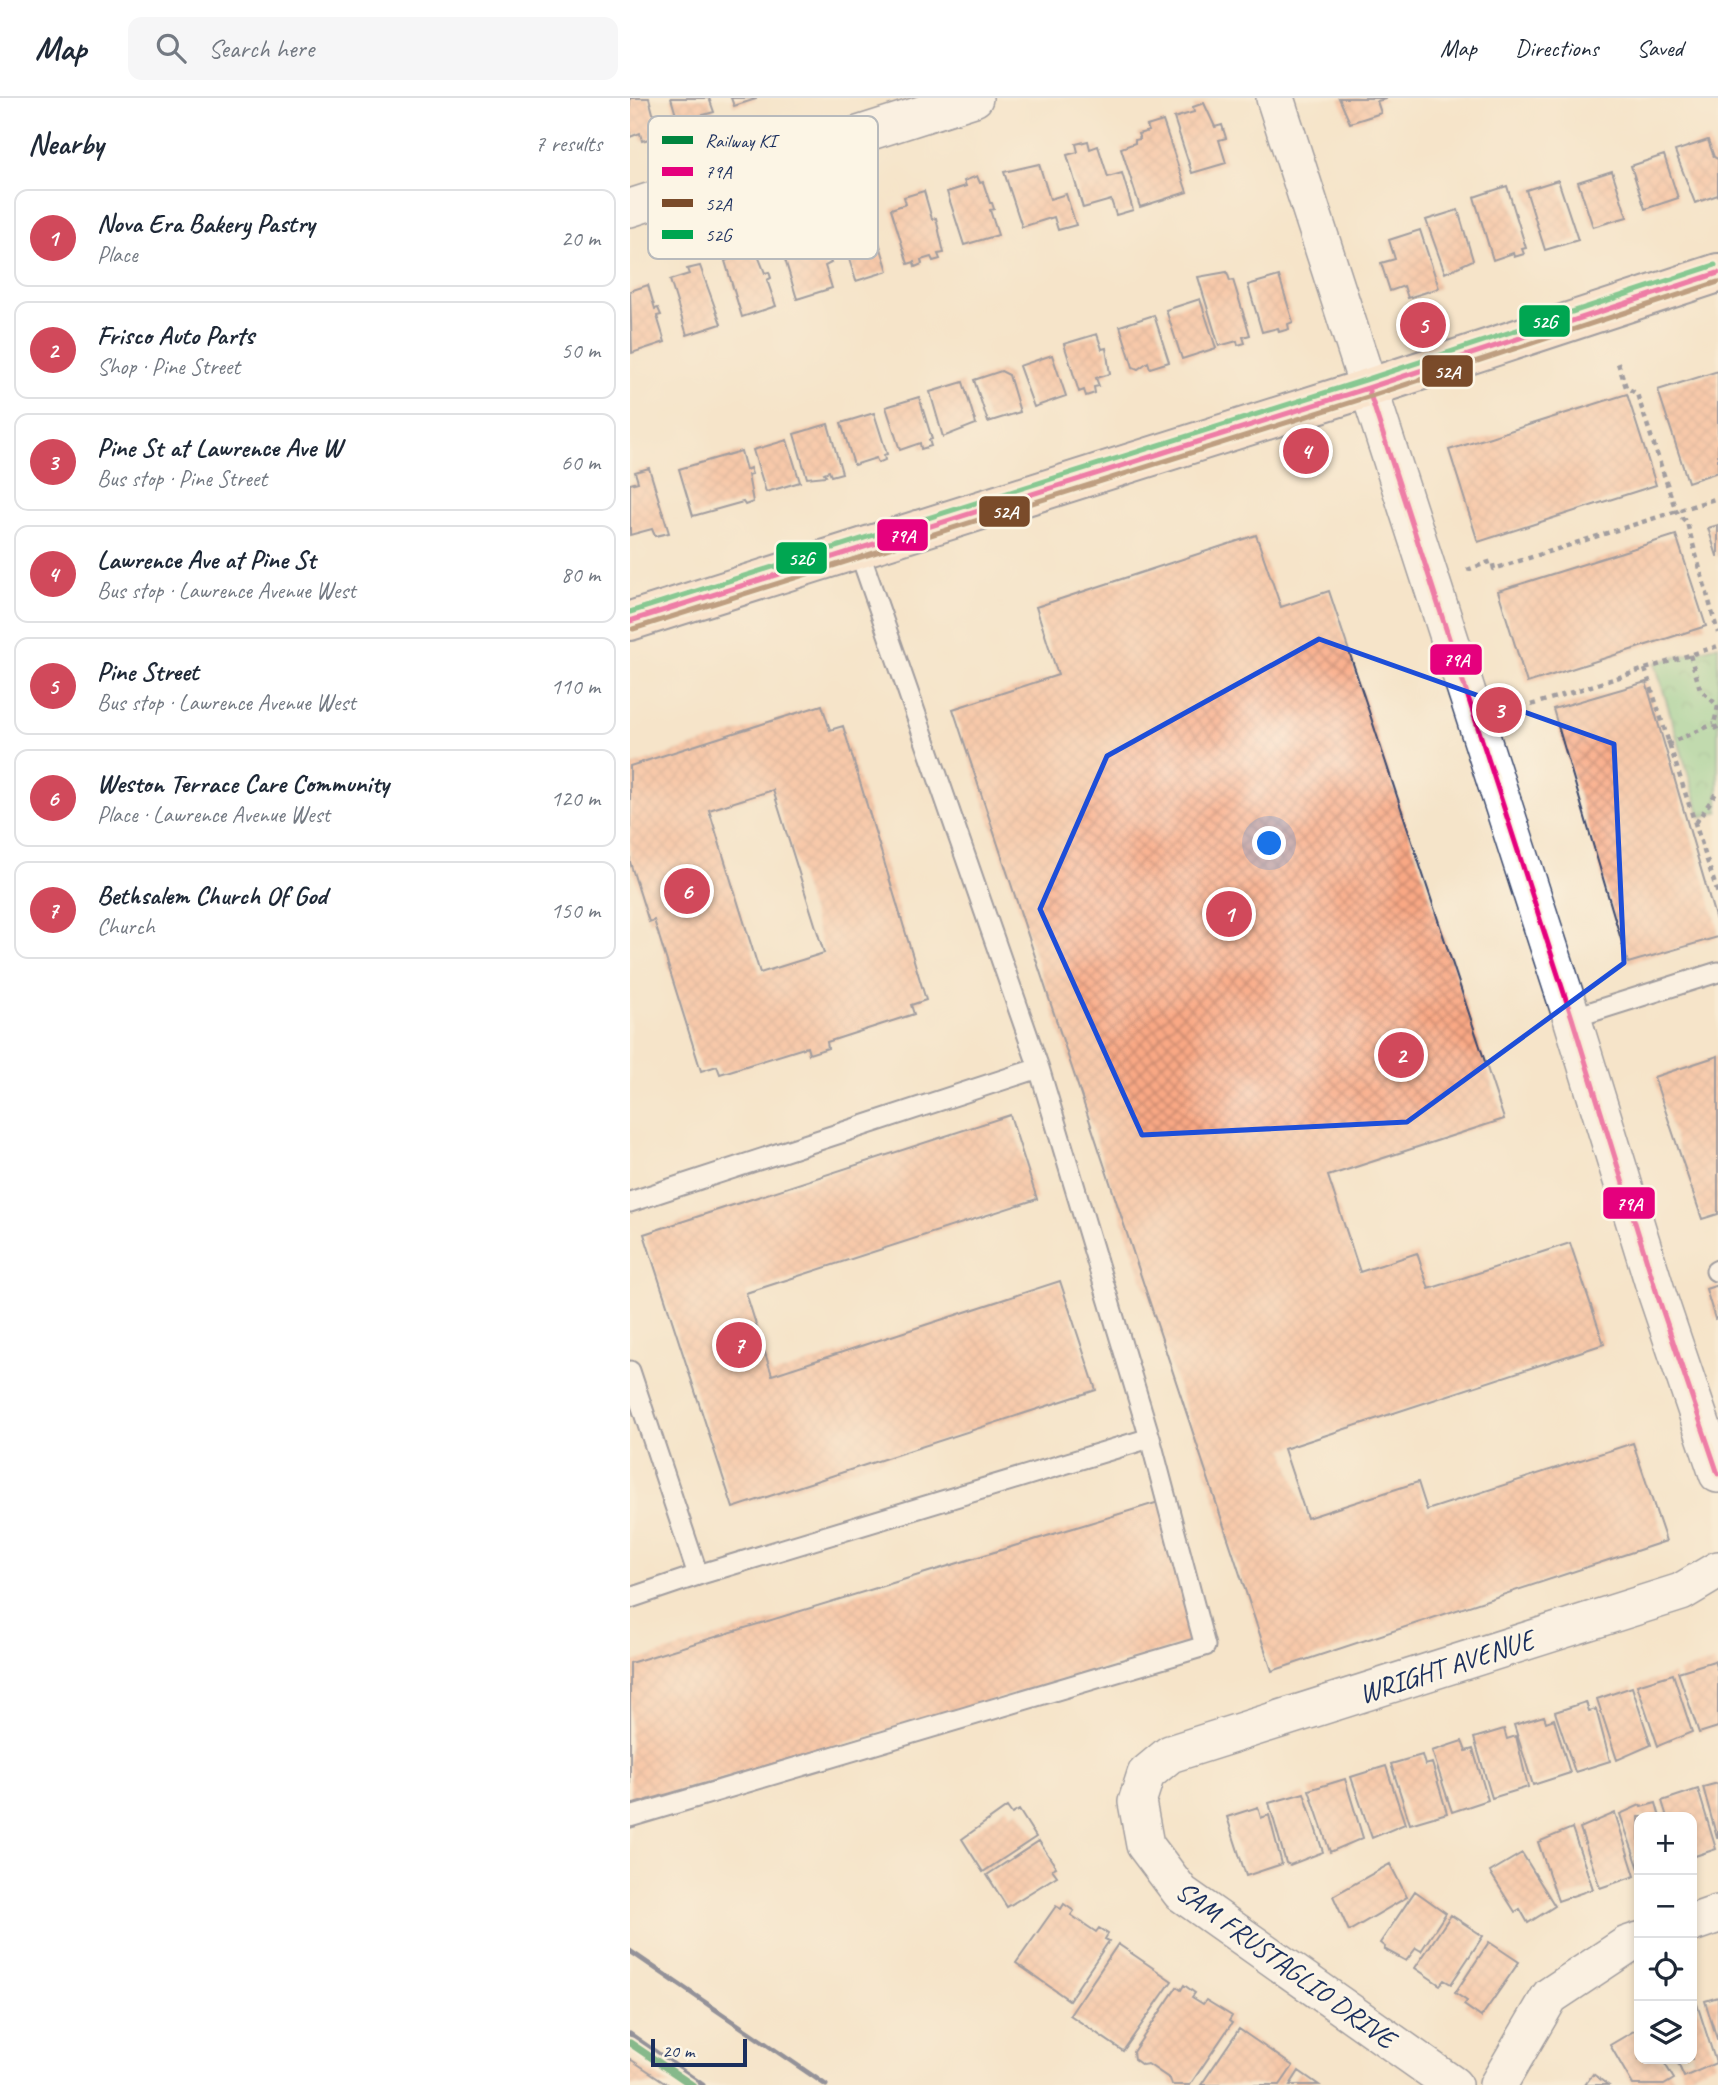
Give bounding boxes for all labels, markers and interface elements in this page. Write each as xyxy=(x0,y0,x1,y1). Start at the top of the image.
search box xyxy=(128,17,618,80)
text: Map xyxy=(35,27,86,69)
icon: search xyxy=(152,29,190,67)
text: Search here xyxy=(208,32,314,65)
text: Map xyxy=(1440,33,1477,63)
text: Directions xyxy=(1515,33,1598,63)
text: Saved xyxy=(1636,33,1683,63)
legend xyxy=(648,116,878,259)
text: Nearby xyxy=(28,125,104,163)
text: 7 results xyxy=(535,129,602,158)
text: Railway KI xyxy=(705,129,780,153)
text: 79A xyxy=(705,160,733,184)
text: 52A xyxy=(705,192,733,216)
text: Nova Era Bakery Pastry xyxy=(97,207,315,240)
text: 52G xyxy=(705,223,734,247)
text: 1 xyxy=(48,224,58,253)
text: 20 m xyxy=(561,224,600,253)
text: Place xyxy=(97,240,137,269)
pin: 5 xyxy=(1400,299,1446,351)
line badge: 52G xyxy=(1518,304,1571,338)
text: 52G xyxy=(1531,310,1560,334)
text: Frisco Auto Parts xyxy=(97,319,254,352)
text: 2 xyxy=(48,336,58,365)
text: 50 m xyxy=(561,336,600,365)
text: Shop · Pine Street xyxy=(97,352,240,381)
line badge: 52A xyxy=(1421,354,1474,388)
text: 52A xyxy=(1434,360,1462,384)
pin: 4 xyxy=(1283,425,1329,477)
text: Pine St at Lawrence Ave W xyxy=(97,431,341,464)
text: 3 xyxy=(48,448,58,477)
text: 60 m xyxy=(561,448,600,477)
text: Bus stop · Pine Street xyxy=(97,464,267,493)
line badge: 52A xyxy=(978,495,1031,528)
text: 52A xyxy=(992,500,1020,524)
line badge: 79A xyxy=(876,518,929,552)
text: 79A xyxy=(889,524,917,548)
line badge: 52G xyxy=(775,541,828,575)
text: Lawrence Ave at Pine St xyxy=(97,543,315,576)
text: 52G xyxy=(788,547,817,571)
text: 4 xyxy=(48,560,58,589)
text: 80 m xyxy=(561,560,600,589)
text: Bus stop · Lawrence Avenue West xyxy=(97,576,356,605)
line badge: 79A xyxy=(1429,643,1483,676)
text: 79A xyxy=(1443,648,1471,672)
text: Pine Street xyxy=(97,655,198,688)
text: 5 xyxy=(48,672,58,701)
text: 110 m xyxy=(551,672,600,701)
pin: 3 xyxy=(1476,684,1522,736)
text: Bus stop · Lawrence Avenue West xyxy=(97,688,356,717)
text: Weston Terrace Care Community xyxy=(97,767,389,800)
text: 6 xyxy=(48,784,58,813)
text: 120 m xyxy=(551,784,600,813)
text: Place · Lawrence Avenue West xyxy=(97,800,330,829)
your location xyxy=(1252,826,1286,860)
pin: 6 xyxy=(664,865,710,917)
text: Bethsalem Church Of God xyxy=(97,879,327,912)
pin: 1 xyxy=(1206,888,1252,940)
text: 7 xyxy=(48,896,58,925)
text: 150 m xyxy=(551,896,600,925)
text: Church xyxy=(97,912,155,941)
pin: 2 xyxy=(1378,1029,1424,1081)
line badge: 79A xyxy=(1602,1186,1656,1220)
text: 79A xyxy=(1616,1192,1644,1216)
pin: 7 xyxy=(716,1319,762,1371)
street label: WRIGHT AVENUE xyxy=(1354,1621,1541,1711)
map controls xyxy=(1634,1812,1697,2064)
button: + xyxy=(1634,1812,1697,1875)
street label: SAM FRUSTAGLIO DRIVE xyxy=(1169,1873,1405,2058)
button: − xyxy=(1634,1875,1697,1938)
button: locate xyxy=(1634,1938,1697,2001)
button: layers xyxy=(1634,2001,1697,2064)
scale bar xyxy=(651,2036,747,2068)
text: 20 m xyxy=(662,2039,694,2063)

